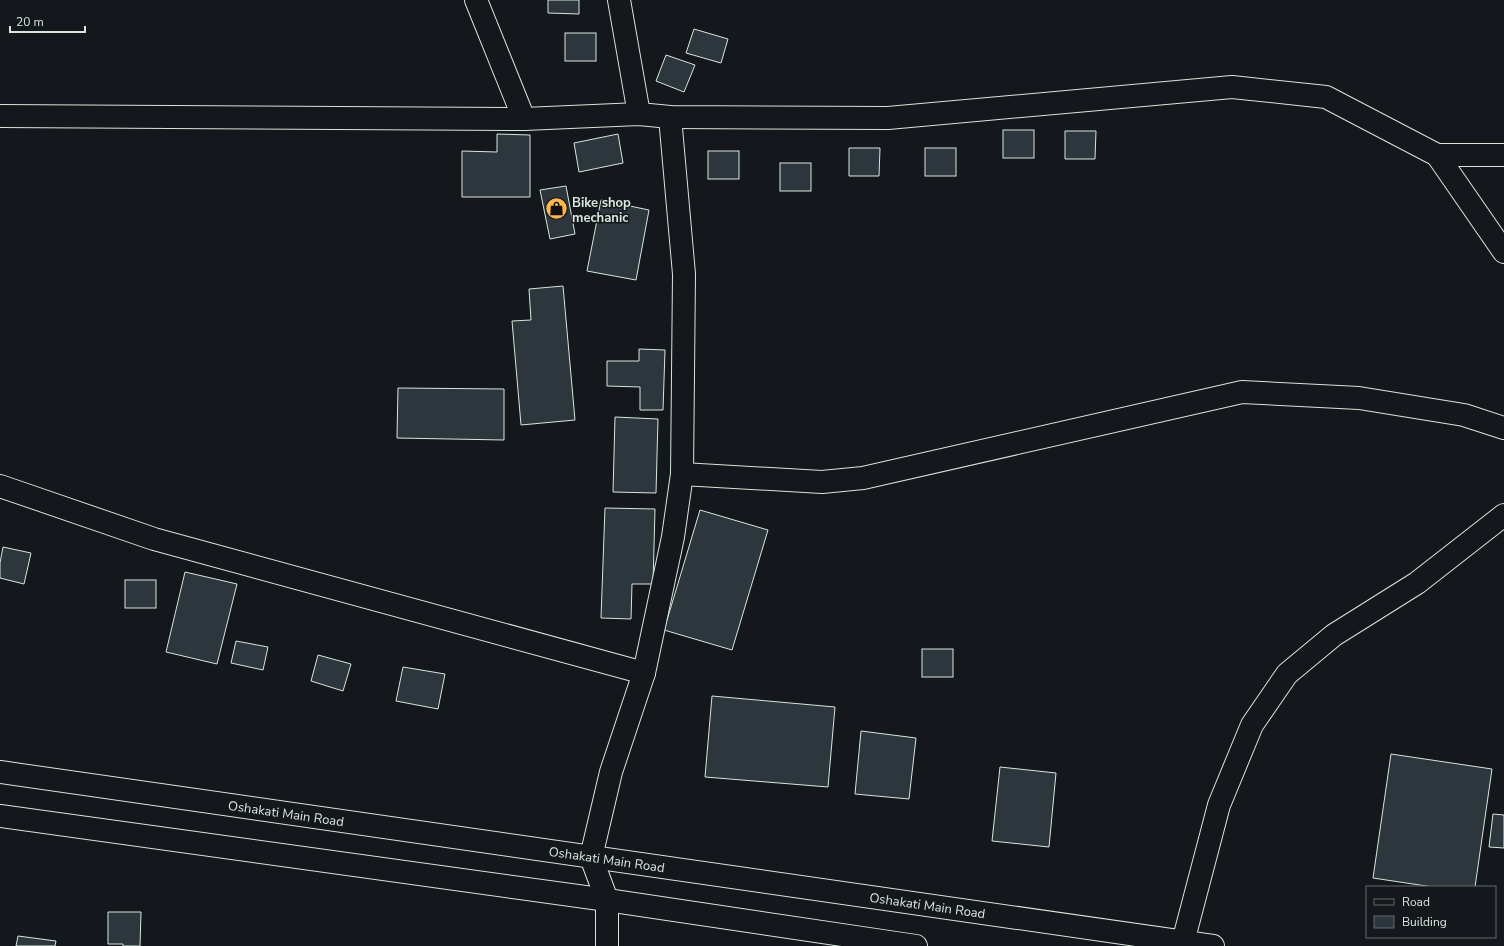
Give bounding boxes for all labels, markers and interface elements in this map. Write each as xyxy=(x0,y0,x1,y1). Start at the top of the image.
scale bar xyxy=(10,8,85,34)
text: 20 m xyxy=(16,14,44,30)
place label: Bike shop mechanic xyxy=(572,194,631,227)
shop icon: Bike shop mechanic xyxy=(543,196,569,222)
street label: Oshakati Main Road xyxy=(227,797,345,831)
street label: Oshakati Main Road xyxy=(548,843,666,877)
legend xyxy=(1366,886,1496,938)
street label: Oshakati Main Road xyxy=(868,889,986,923)
text: Road xyxy=(1402,894,1430,910)
text: Building xyxy=(1402,914,1447,930)

